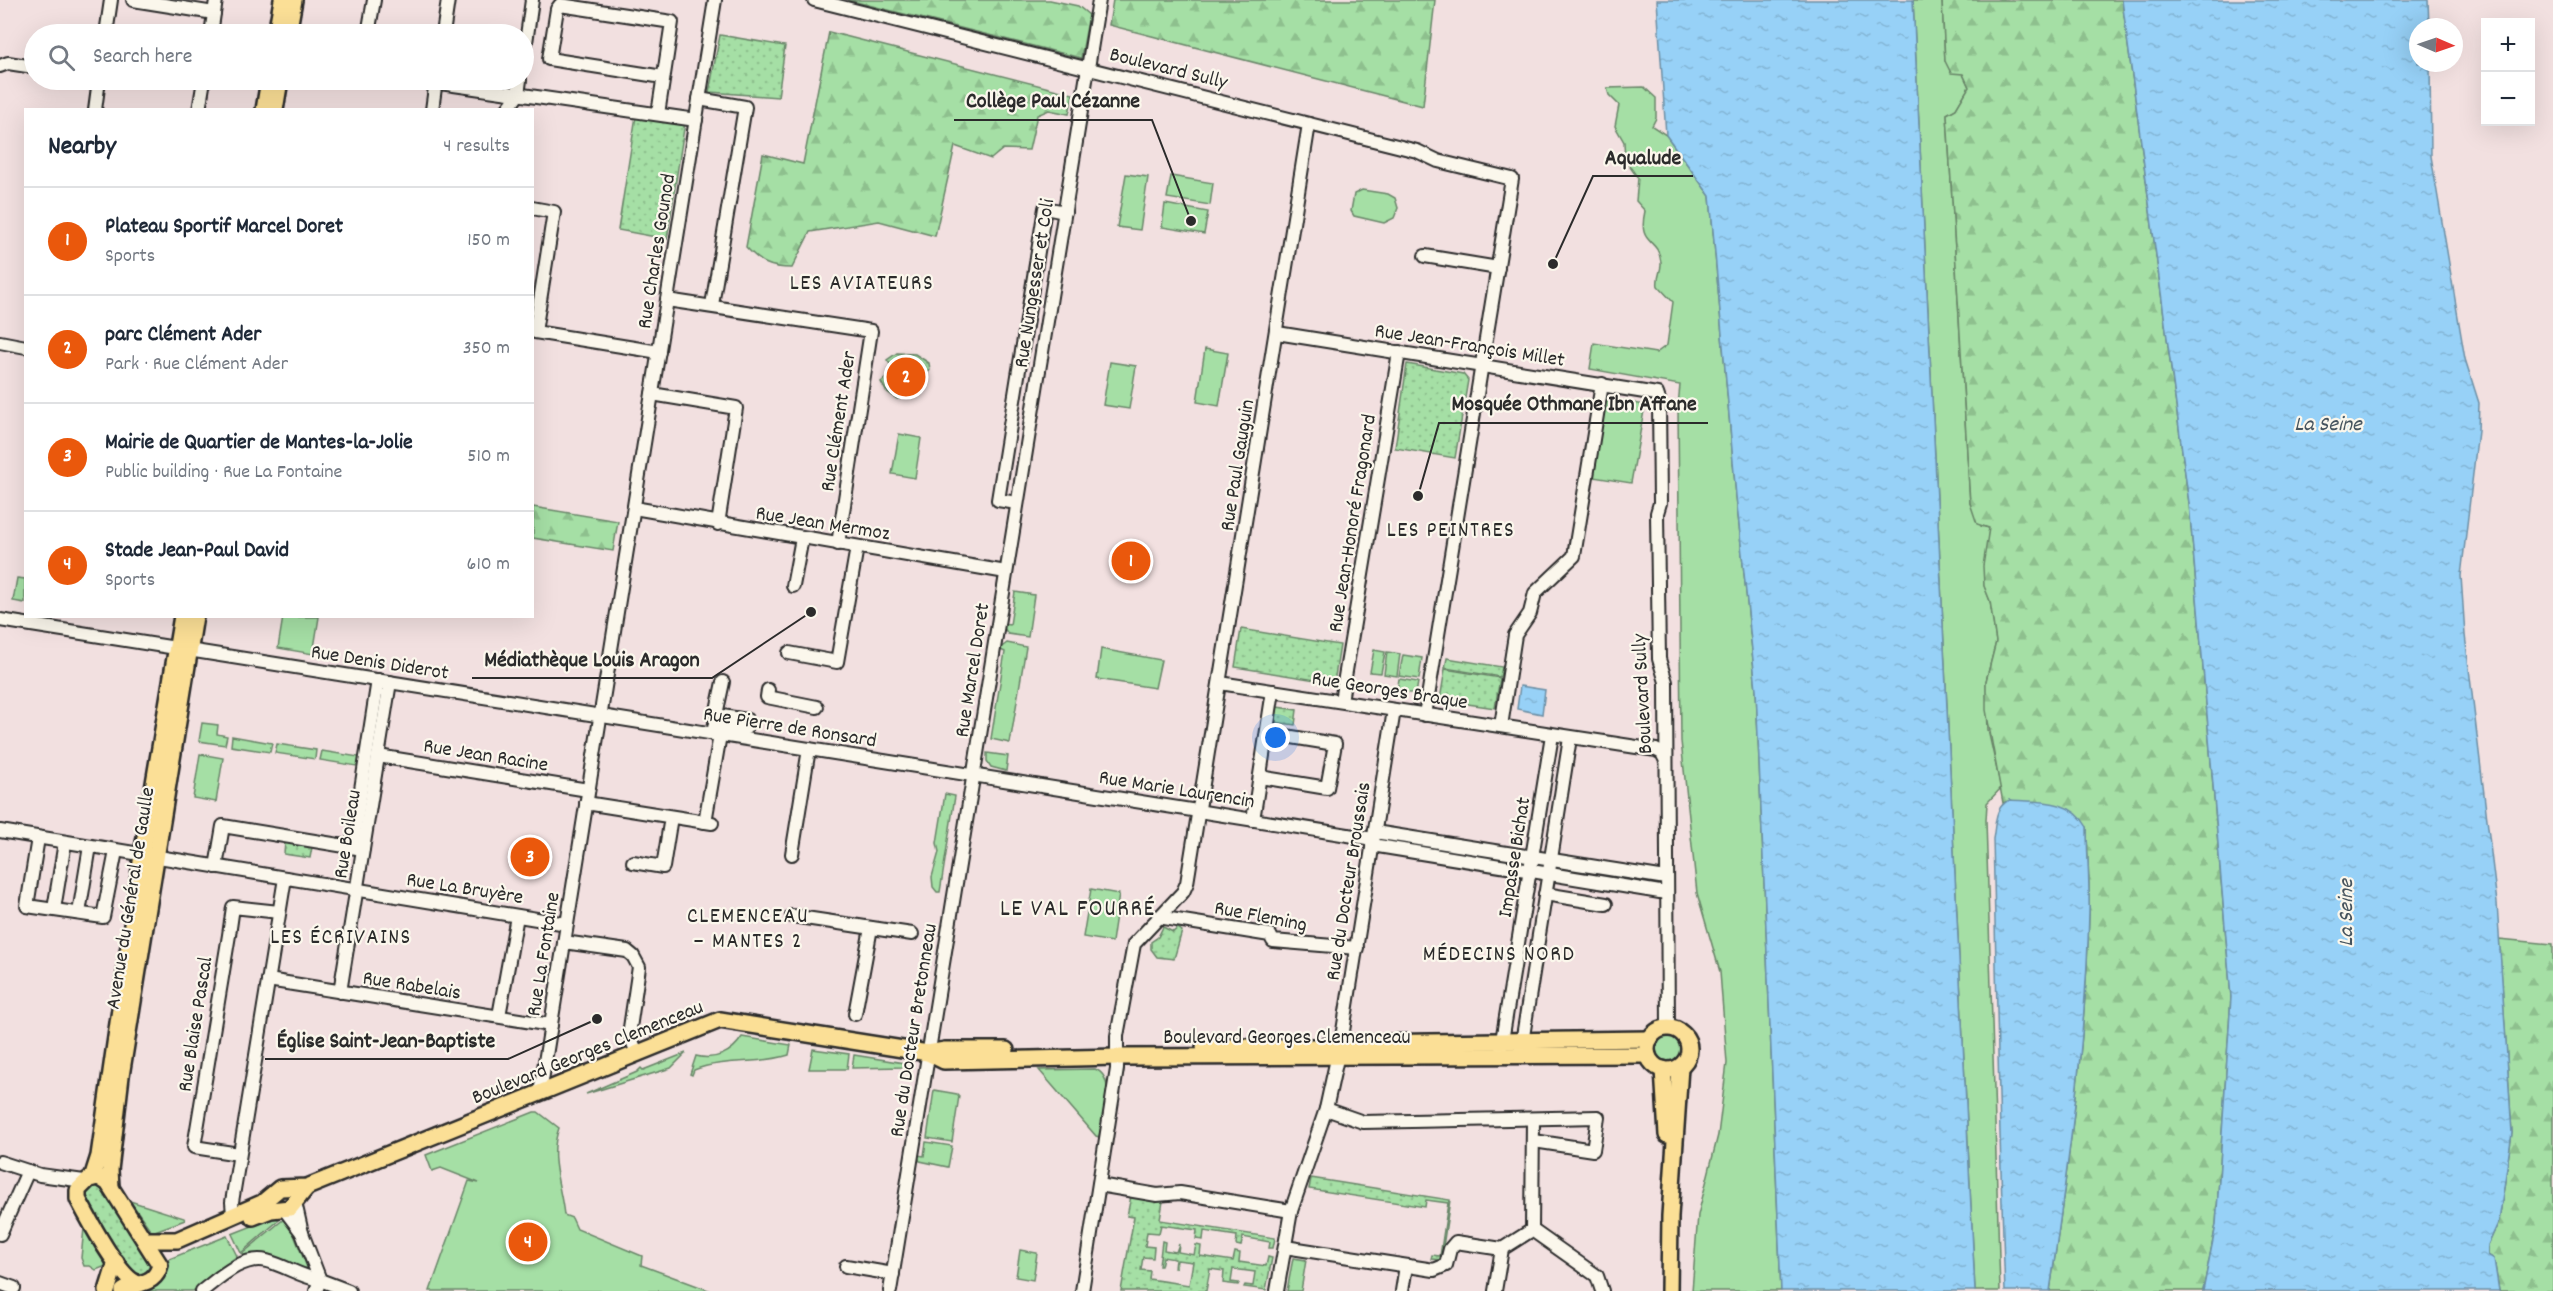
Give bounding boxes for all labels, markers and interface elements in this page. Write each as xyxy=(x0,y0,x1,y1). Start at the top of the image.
north arrow xyxy=(2409,18,2463,72)
map controls xyxy=(2481,18,2535,126)
button: + xyxy=(2481,18,2535,72)
search box xyxy=(24,24,534,90)
icon: search xyxy=(45,41,78,74)
street label: Boulevard Sully xyxy=(1106,41,1231,99)
text: Search here xyxy=(93,42,192,73)
button: − xyxy=(2481,72,2535,126)
callout: Collège Paul Cézanne xyxy=(954,80,1152,120)
text: Collège Paul Cézanne xyxy=(966,87,1140,118)
text: Nearby xyxy=(48,129,116,166)
text: 4 results xyxy=(443,133,510,161)
callout: Aqualude xyxy=(1593,136,1693,176)
text: Aqualude xyxy=(1605,144,1681,175)
street label: Rue Charles Gounod xyxy=(631,172,685,331)
street label: Rue Nungesser et Coli xyxy=(1008,197,1064,370)
text: Plateau Sportif Marcel Doret xyxy=(105,212,343,243)
text: 1 xyxy=(65,227,70,255)
text: 150 m xyxy=(467,227,510,255)
text: Sports xyxy=(105,243,155,271)
district label: LES AVIATEURS xyxy=(790,269,934,300)
street label: Rue Jean-François Millet xyxy=(1372,317,1567,377)
text: parc Clément Ader xyxy=(105,320,261,351)
text: 2 xyxy=(63,335,72,363)
text: 350 m xyxy=(463,335,510,363)
street label: Rue Clément Ader xyxy=(814,349,866,494)
text: Park · Rue Clément Ader xyxy=(105,351,288,379)
pin: 2 xyxy=(886,354,926,400)
callout: Mosquée Othmane Ibn Affane xyxy=(1439,383,1708,423)
text: Mosquée Othmane Ibn Affane xyxy=(1451,390,1697,421)
street label: Rue Paul Gauguin xyxy=(1214,398,1264,533)
water label: La Seine xyxy=(2294,410,2363,441)
street label: Rue Jean-Honoré Fragonard xyxy=(1322,412,1386,635)
text: Mairie de Quartier de Mantes-la-Jolie xyxy=(105,428,413,459)
text: 3 xyxy=(63,443,72,471)
text: 510 m xyxy=(467,443,510,471)
text: Public building · Rue La Fontaine xyxy=(105,459,342,487)
street label: Rue Jean Mermoz xyxy=(753,500,892,550)
district label: LES PEINTRES xyxy=(1387,516,1515,547)
text: Stade Jean-Paul David xyxy=(105,536,289,567)
pin: 1 xyxy=(1112,538,1150,584)
text: 4 xyxy=(63,551,72,579)
text: 610 m xyxy=(467,551,510,579)
text: Sports xyxy=(105,567,155,595)
street label: Rue Marcel Doret xyxy=(949,601,999,740)
street label: Boulevard Sully xyxy=(1626,632,1662,755)
street label: Rue Denis Diderot xyxy=(308,638,451,690)
callout: Médiathèque Louis Aragon xyxy=(472,638,712,678)
text: Médiathèque Louis Aragon xyxy=(484,646,700,677)
street label: Rue Georges Braque xyxy=(1309,665,1470,719)
street label: Rue Pierre de Ronsard xyxy=(701,700,878,757)
your location xyxy=(1261,723,1290,752)
street label: Rue Jean Racine xyxy=(421,732,550,782)
street label: Rue Marie Laurencin xyxy=(1096,764,1257,818)
street label: Rue du Docteur Broussais xyxy=(1319,780,1380,983)
street label: Avenue du Général de Gaulle xyxy=(100,785,164,1012)
street label: Rue Boileau xyxy=(327,788,371,881)
street label: Impasse Bichat xyxy=(1492,795,1540,920)
pin: 3 xyxy=(510,834,550,880)
street label: Rue La Bruyère xyxy=(404,866,525,914)
water label: La Seine xyxy=(2332,878,2363,947)
street label: Rue La Fontaine xyxy=(520,890,570,1019)
district label: LE VAL FOURRÉ xyxy=(1000,893,1156,927)
street label: Rue Fleming xyxy=(1211,894,1309,942)
district label: CLEMENCEAU – MANTES 2 xyxy=(687,902,809,958)
street label: Rue du Docteur Bretonneau xyxy=(883,921,947,1139)
district label: LES ÉCRIVAINS xyxy=(270,923,412,954)
district label: MÉDECINS NORD xyxy=(1423,940,1575,971)
street label: Rue Blaise Pascal xyxy=(171,955,222,1094)
street label: Rue Rabelais xyxy=(360,964,463,1010)
street label: Boulevard Georges Clemenceau xyxy=(468,994,708,1114)
callout: Église Saint-Jean-Baptiste xyxy=(265,1019,508,1059)
street label: Boulevard Georges Clemenceau xyxy=(1163,1024,1411,1054)
text: Église Saint-Jean-Baptiste xyxy=(277,1027,496,1058)
pin: 4 xyxy=(508,1220,548,1264)

